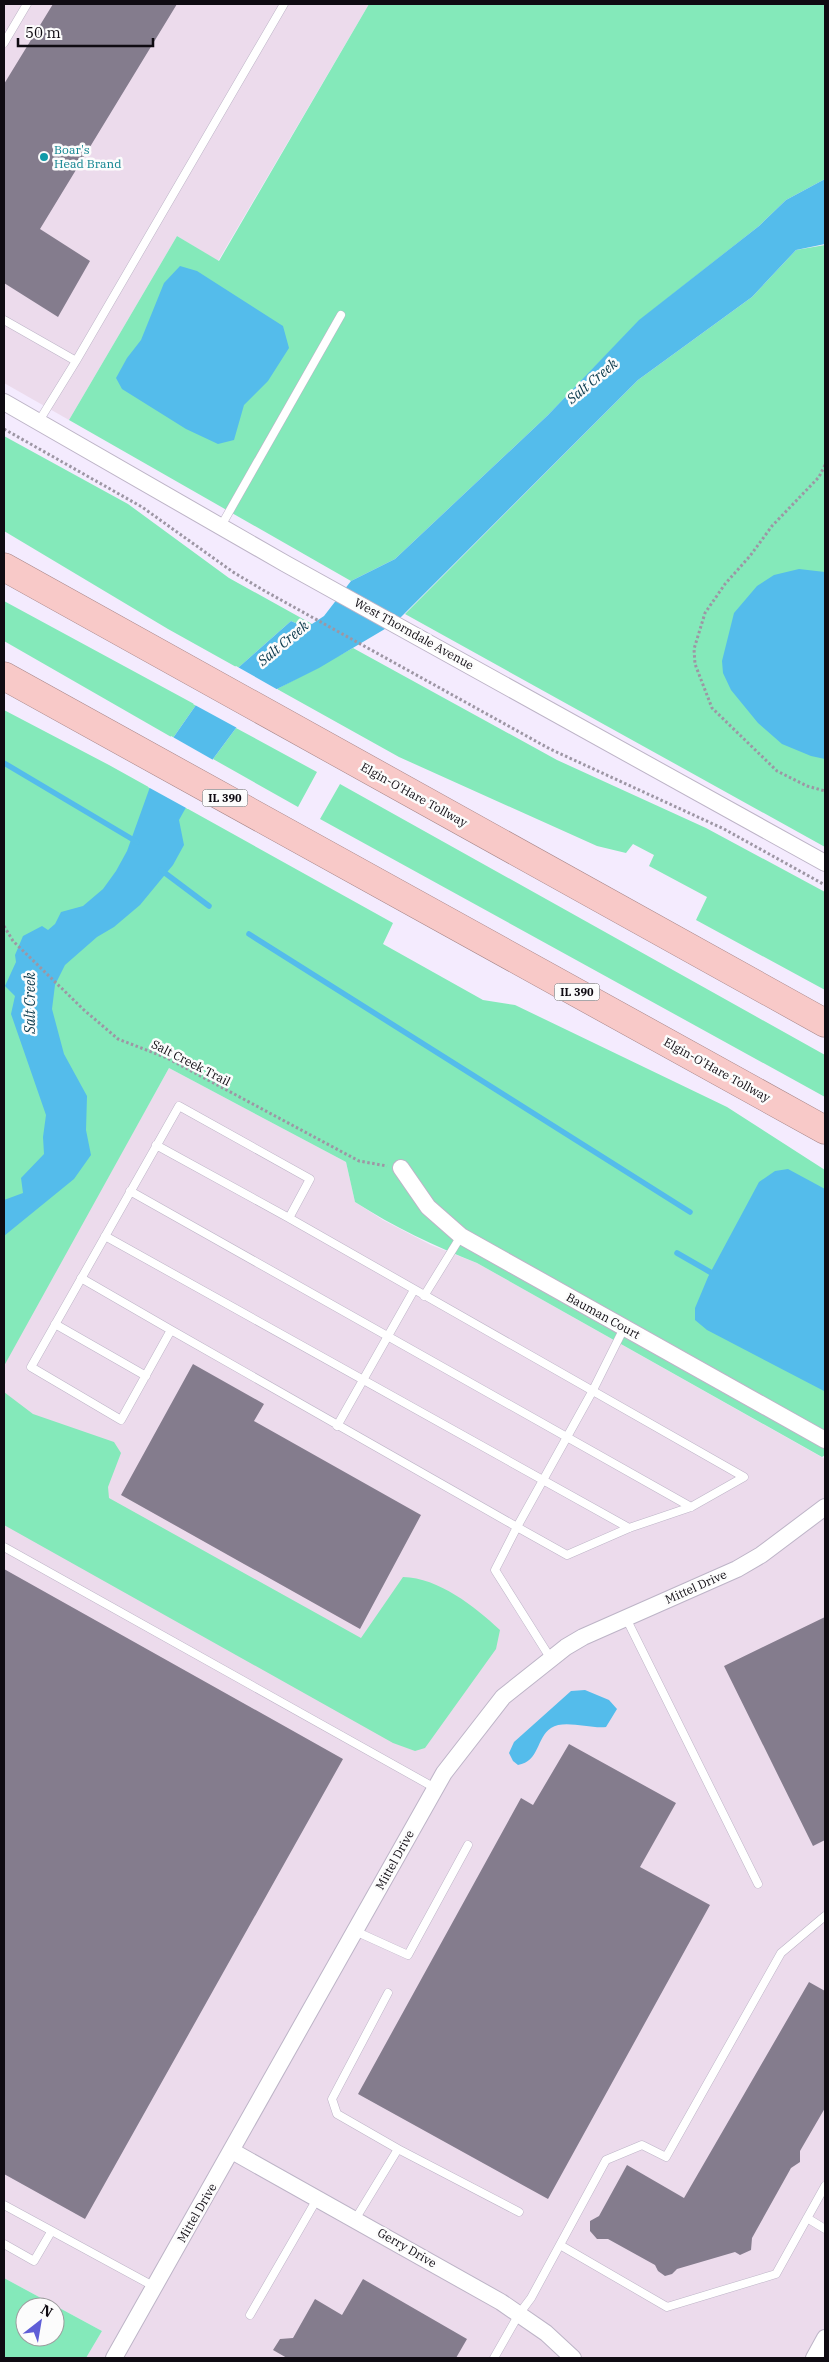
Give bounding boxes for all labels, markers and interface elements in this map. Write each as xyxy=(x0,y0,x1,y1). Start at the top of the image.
scale bar xyxy=(18,15,152,47)
text: 50 m xyxy=(25,23,61,42)
place label: Boar's Head Brand xyxy=(54,142,122,171)
marker: Boar's Head Brand xyxy=(38,151,50,163)
water label: Salt Creek xyxy=(562,354,622,408)
street label: West Thorndale Avenue xyxy=(352,594,477,673)
water label: Salt Creek xyxy=(253,616,313,670)
street label: Elgin-O'Hare Tollway xyxy=(358,759,471,830)
road number: IL 390 xyxy=(202,790,248,806)
water label: Salt Creek xyxy=(21,972,39,1035)
road number: IL 390 xyxy=(554,984,600,1000)
street label: Elgin-O'Hare Tollway xyxy=(661,1034,774,1105)
street label: Salt Creek Trail xyxy=(149,1036,234,1089)
street label: Bauman Court xyxy=(564,1289,643,1342)
street label: Mittel Drive xyxy=(663,1566,729,1607)
street label: Mittel Drive xyxy=(372,1827,417,1892)
street label: Mittel Drive xyxy=(174,2181,219,2245)
street label: Gerry Drive xyxy=(375,2225,439,2270)
north arrow xyxy=(15,2297,65,2347)
text: N xyxy=(37,2300,56,2321)

